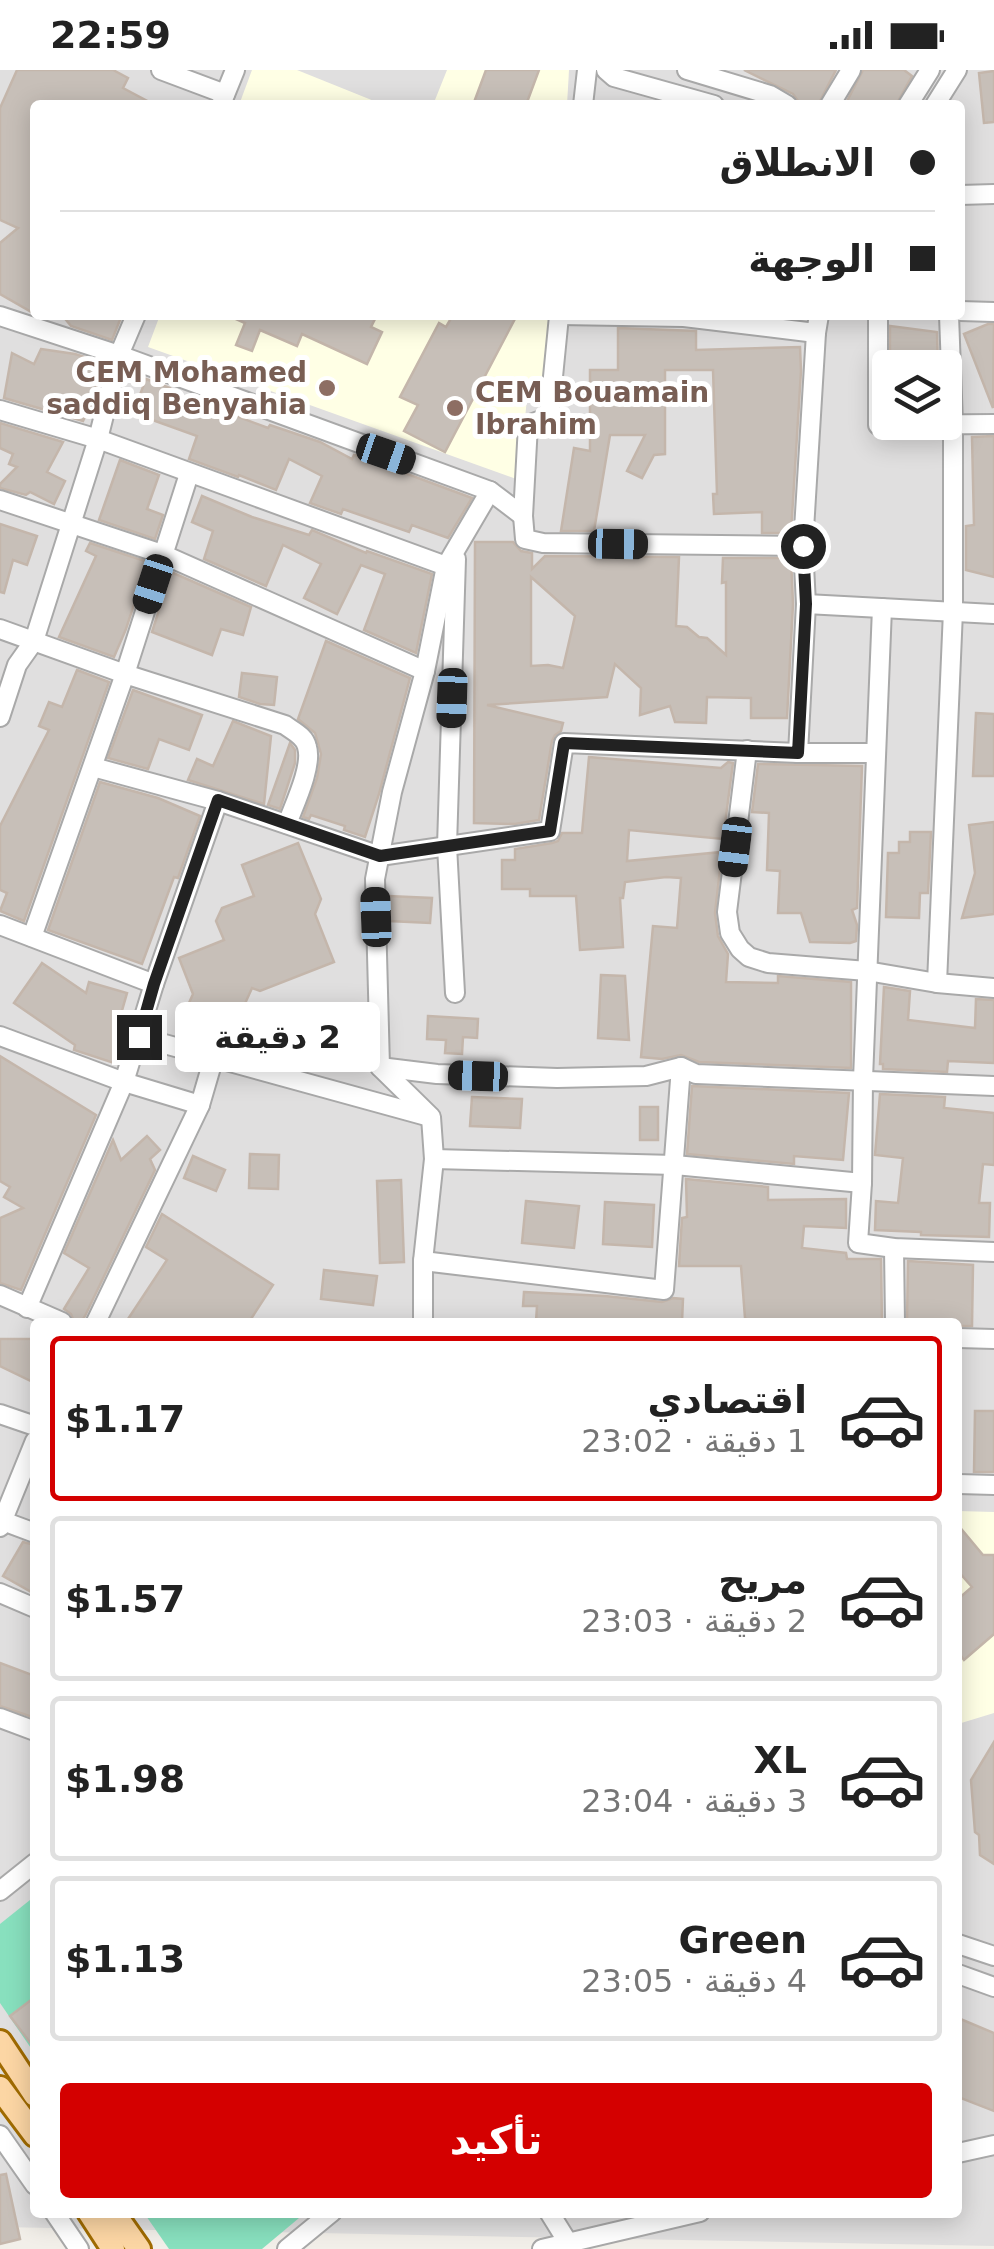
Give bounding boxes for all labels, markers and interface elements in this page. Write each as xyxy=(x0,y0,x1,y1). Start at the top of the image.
text: 22:59 xyxy=(50,13,171,57)
text: الانطلاق xyxy=(720,141,875,185)
text: الوجهة xyxy=(748,237,875,281)
map controls xyxy=(872,350,962,440)
button: layers xyxy=(872,350,962,440)
place label: CEM Mohamed saddiq Benyahia xyxy=(46,356,307,421)
place label: CEM Bouamain Ibrahim xyxy=(475,376,709,441)
marker: CEM Mohamed saddiq Benyahia xyxy=(316,377,338,399)
marker: CEM Bouamain Ibrahim xyxy=(444,397,466,419)
car xyxy=(353,430,419,478)
route start xyxy=(781,524,826,569)
car xyxy=(588,528,648,560)
car xyxy=(129,551,177,617)
car xyxy=(436,667,468,729)
car xyxy=(716,815,754,879)
car xyxy=(360,886,392,948)
callout: 2 دقيقة xyxy=(174,1002,379,1072)
route end xyxy=(117,1015,162,1060)
text: 2 دقيقة xyxy=(214,1018,341,1056)
car xyxy=(447,1060,509,1092)
icon: car xyxy=(837,1374,927,1464)
text: اقتصادي xyxy=(648,1378,807,1422)
text: $1.17 xyxy=(65,1397,185,1441)
text: 1 دقيقة · 23:02 xyxy=(581,1422,807,1460)
icon: car xyxy=(837,1554,927,1644)
text: مريح xyxy=(718,1558,807,1602)
text: $1.57 xyxy=(65,1577,185,1621)
text: 2 دقيقة · 23:03 xyxy=(581,1602,807,1640)
icon: car xyxy=(837,1734,927,1824)
text: XL xyxy=(753,1738,807,1782)
text: $1.98 xyxy=(65,1757,185,1801)
text: 3 دقيقة · 23:04 xyxy=(581,1782,807,1820)
icon: car xyxy=(837,1914,927,2004)
text: Green xyxy=(678,1918,807,1962)
text: $1.13 xyxy=(65,1937,185,1981)
text: 4 دقيقة · 23:05 xyxy=(581,1962,807,2000)
button: تأكيد xyxy=(60,2083,932,2198)

